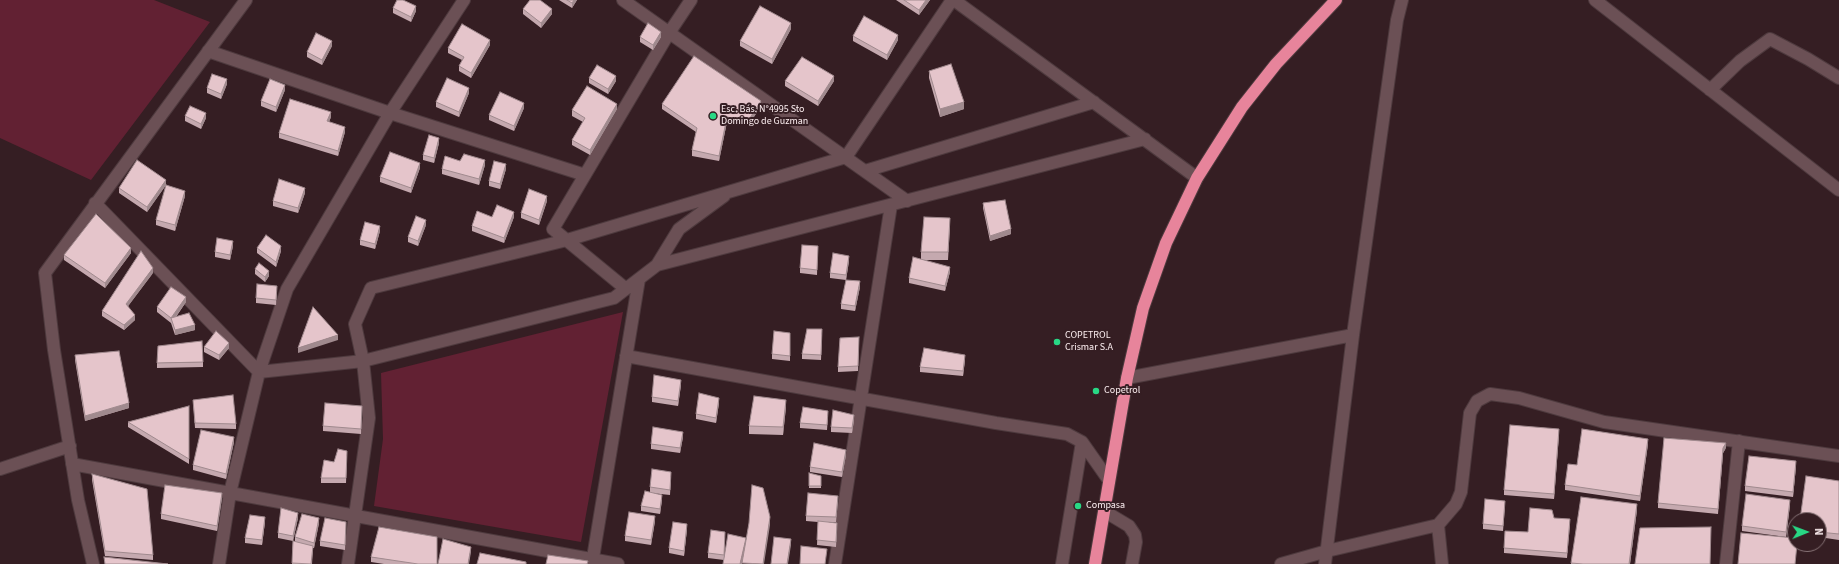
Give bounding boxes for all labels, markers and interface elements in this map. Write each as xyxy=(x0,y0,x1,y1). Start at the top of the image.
place label: Esc. Bás. N°4995 Sto Domingo de Guzman xyxy=(721,104,808,128)
marker: Esc. Bás. N°4995 Sto Domingo de Guzman xyxy=(708,111,718,121)
place label: COPETROL Crismar S.A xyxy=(1065,330,1113,354)
marker: COPETROL Crismar S.A xyxy=(1052,337,1062,347)
place label: Copetrol xyxy=(1104,385,1140,397)
marker: Copetrol xyxy=(1091,386,1101,396)
place label: Compasa xyxy=(1086,500,1125,512)
marker: Compasa xyxy=(1073,501,1083,511)
north arrow xyxy=(1787,512,1827,552)
text: N xyxy=(1811,528,1826,536)

